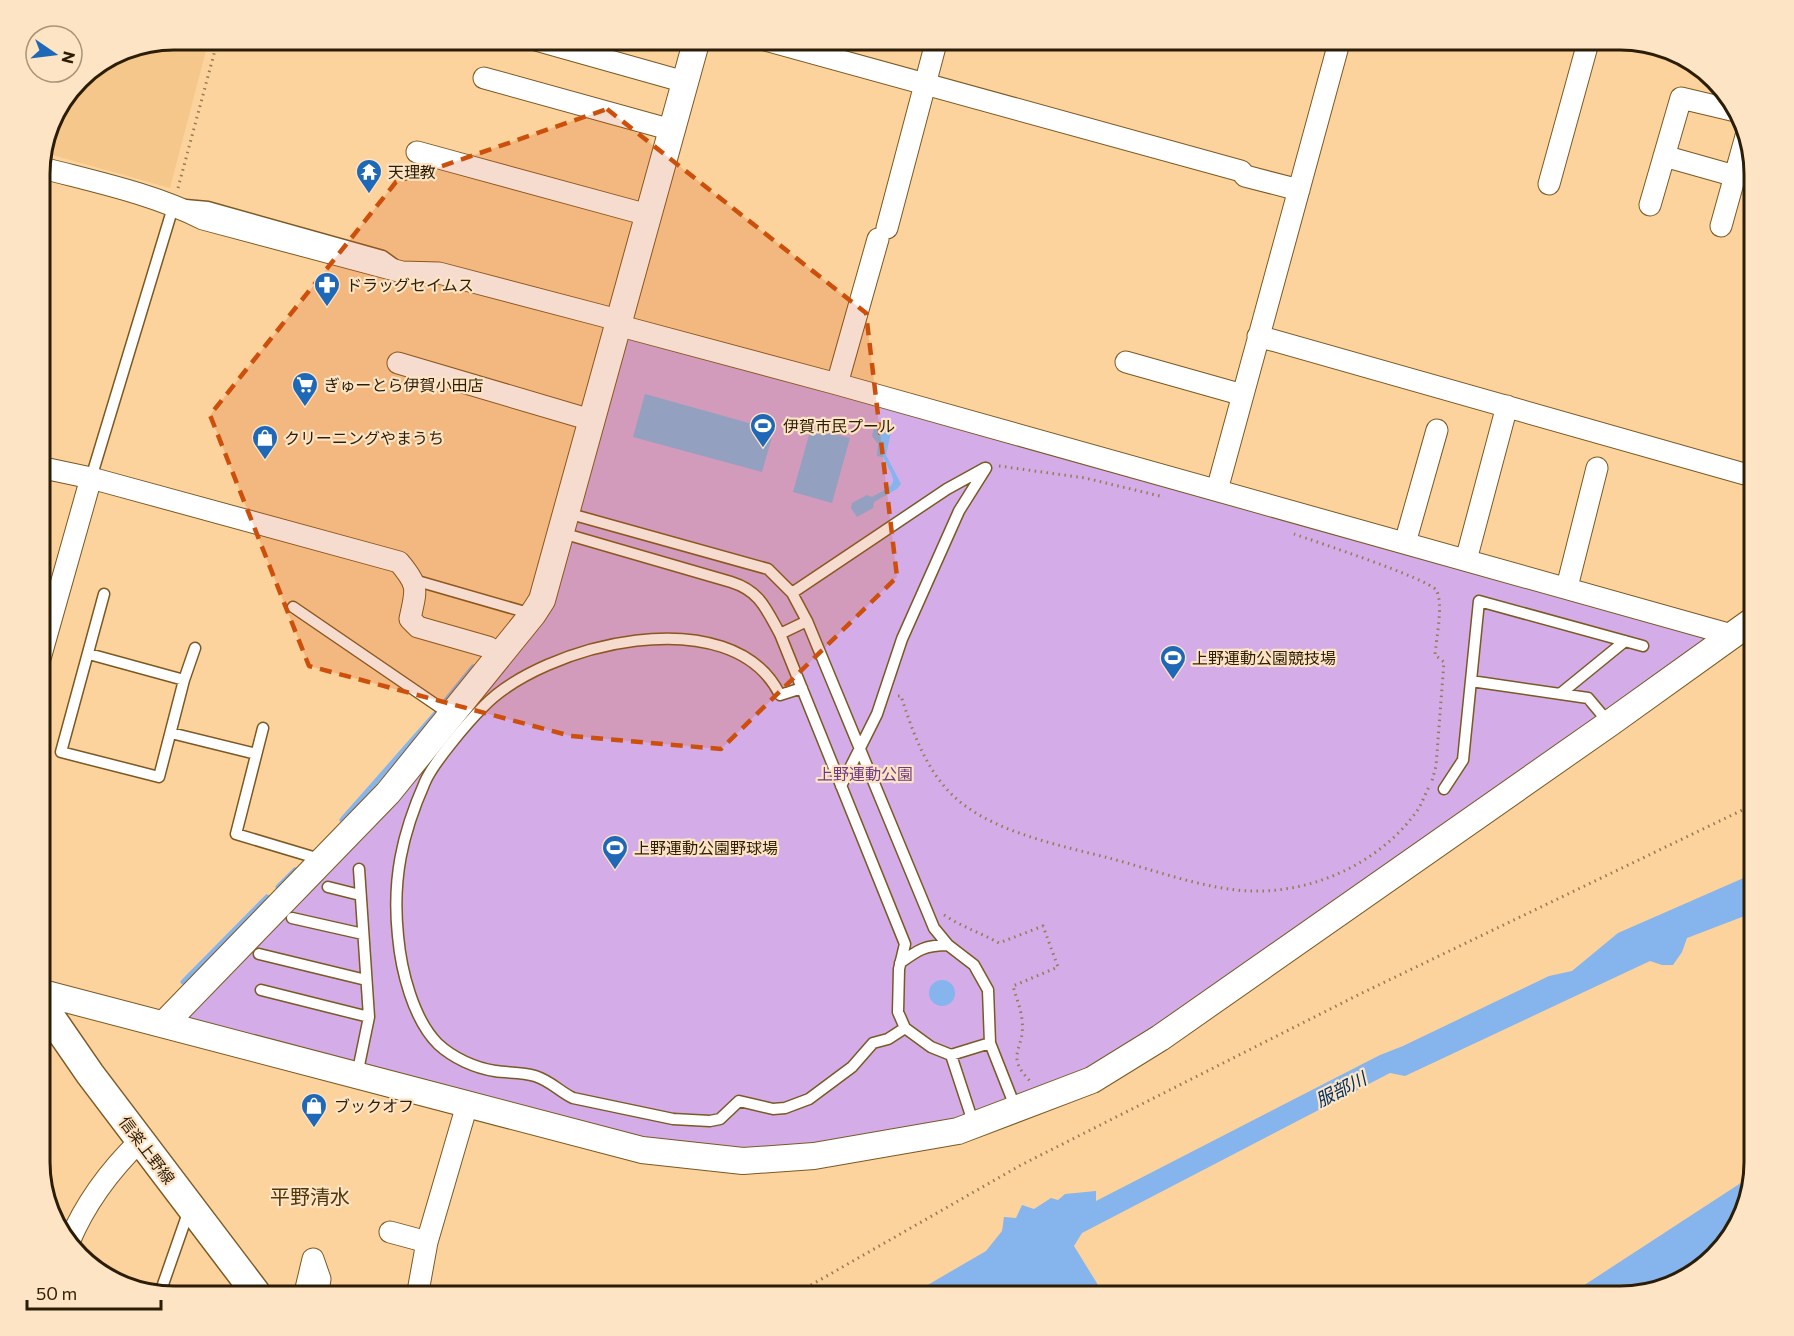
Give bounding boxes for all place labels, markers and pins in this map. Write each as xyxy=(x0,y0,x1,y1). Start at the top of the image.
temple icon: 天理教 xyxy=(354,157,384,195)
place label: 天理教 xyxy=(388,162,436,181)
pharmacy icon: ドラッグセイムス xyxy=(312,270,342,308)
place label: ドラッグセイムス xyxy=(346,275,474,294)
supermarket icon: ぎゅーとら伊賀小田店 xyxy=(290,370,320,408)
place label: ぎゅーとら伊賀小田店 xyxy=(324,375,484,394)
sports icon: 伊賀市民プール xyxy=(748,411,778,449)
place label: 伊賀市民プール xyxy=(783,416,895,435)
shop icon: クリーニングやまうち xyxy=(250,423,280,461)
place label: クリーニングやまうち xyxy=(284,428,444,447)
sports icon: 上野運動公園競技場 xyxy=(1158,643,1188,681)
place label: 上野運動公園競技場 xyxy=(1192,648,1336,667)
sports icon: 上野運動公園野球場 xyxy=(600,833,630,871)
place label: 上野運動公園野球場 xyxy=(634,838,778,857)
shop icon: ブックオフ xyxy=(299,1091,329,1129)
place label: ブックオフ xyxy=(334,1096,414,1115)

